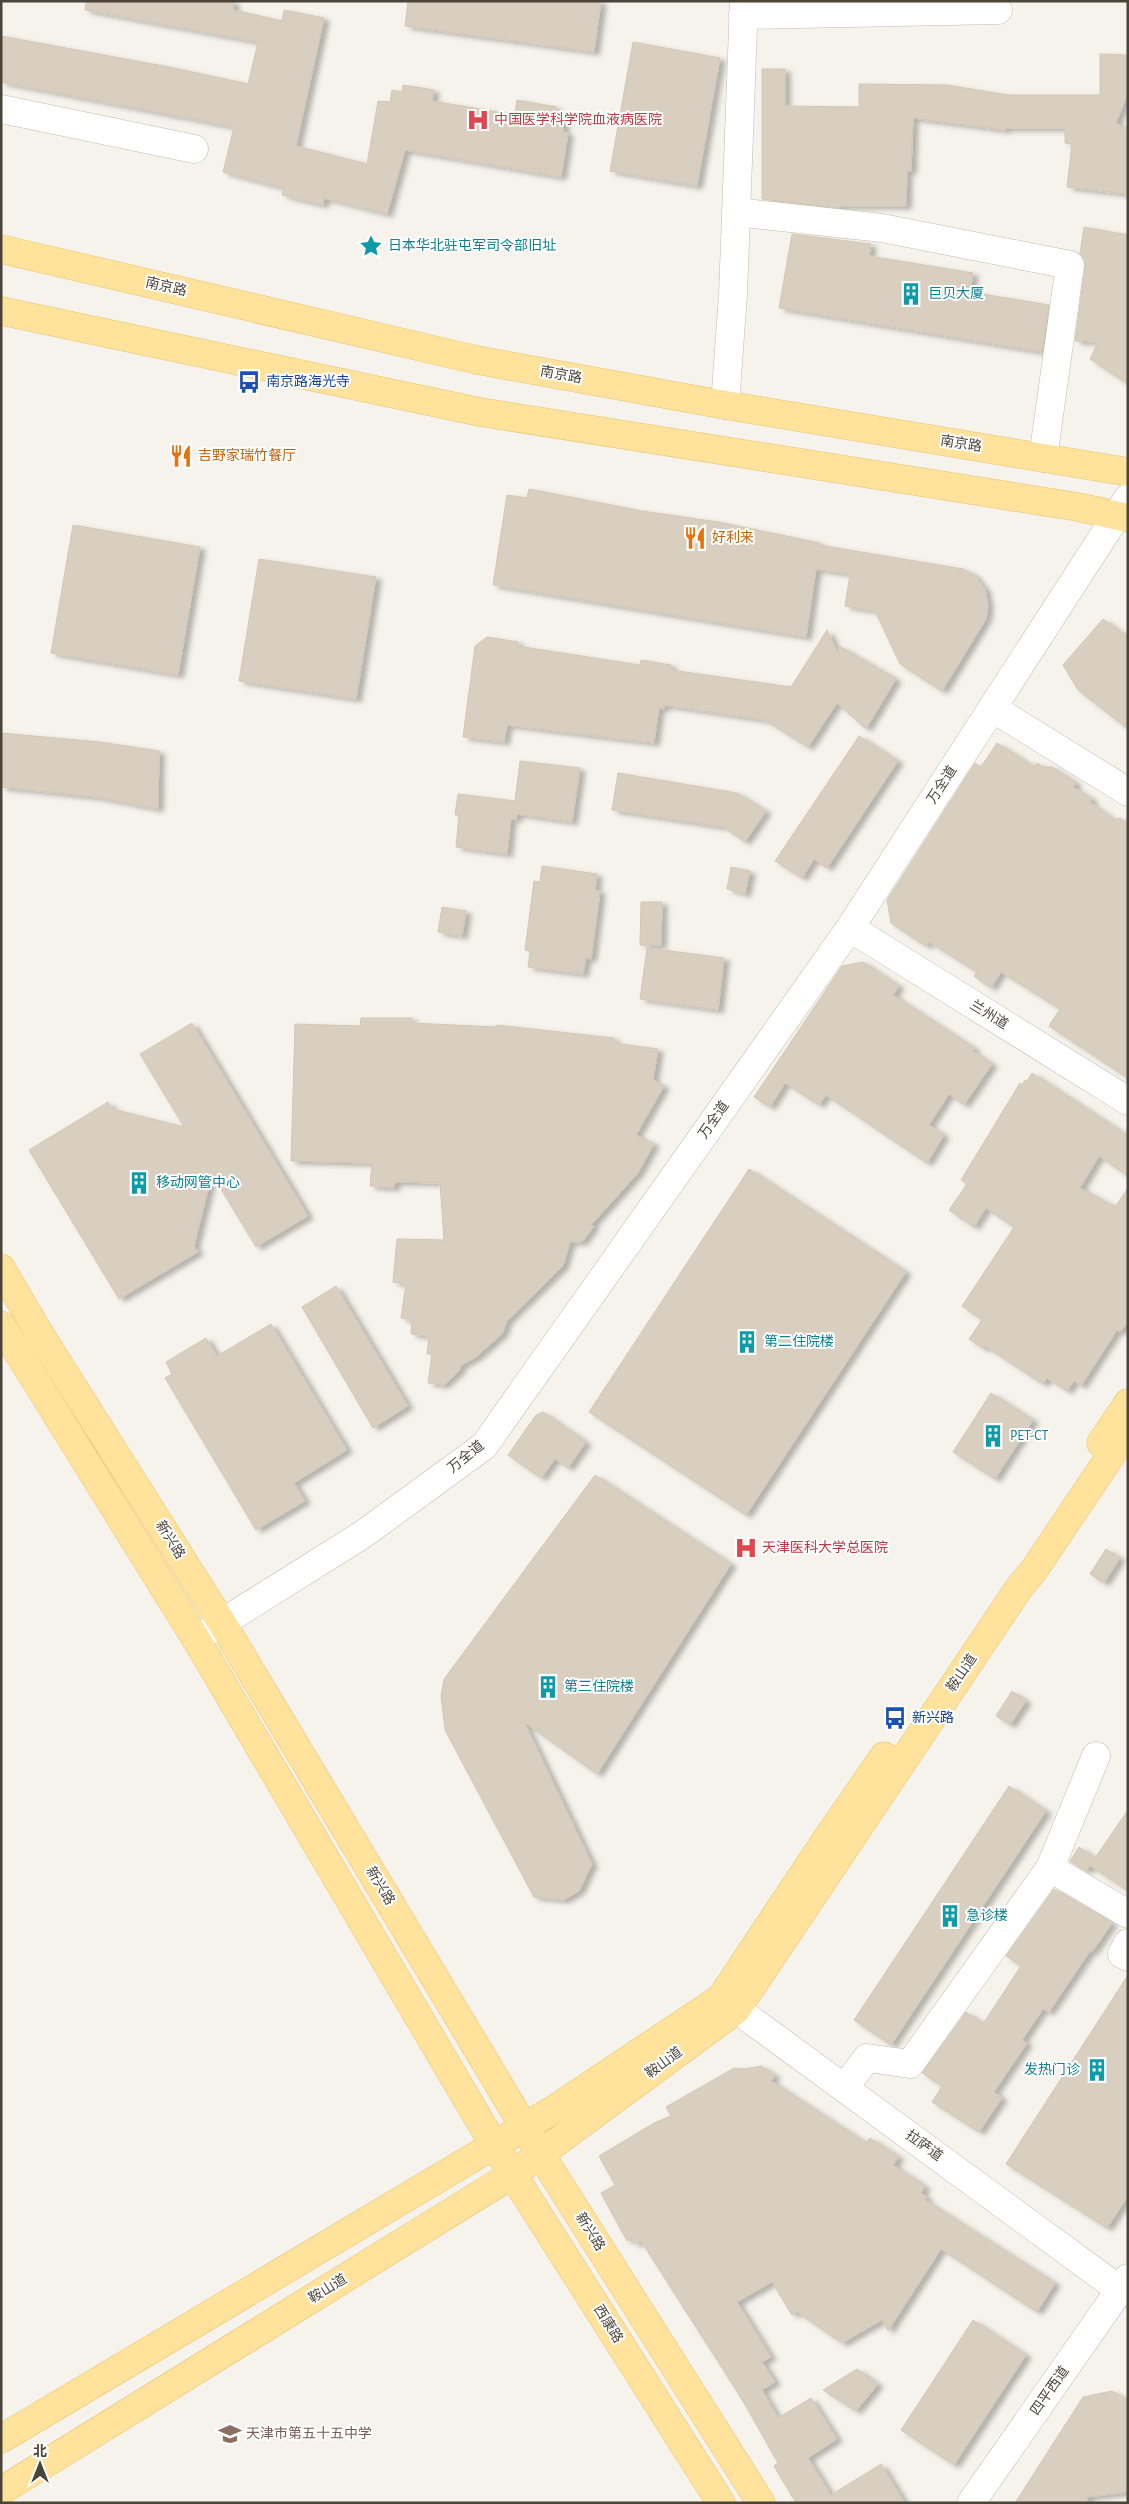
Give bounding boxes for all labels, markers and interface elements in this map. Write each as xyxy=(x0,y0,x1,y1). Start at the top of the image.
hospital icon: 中国医学科学院血液病医院 xyxy=(465,107,491,133)
place label: 中国医学科学院血液病医院 xyxy=(494,112,662,127)
place icon: 日本华北驻屯军司令部旧址 xyxy=(358,233,384,259)
place label: 日本华北驻屯军司令部旧址 xyxy=(388,237,556,253)
street label: 南京路 xyxy=(144,274,188,299)
building icon: 巨贝大厦 xyxy=(898,281,924,307)
place label: 巨贝大厦 xyxy=(928,286,984,301)
street label: 南京路 xyxy=(539,363,583,386)
bus stop icon: 南京路海光寺 xyxy=(236,369,262,395)
place label: 南京路海光寺 xyxy=(266,374,350,389)
street label: 南京路 xyxy=(939,433,983,454)
restaurant icon: 吉野家瑞竹餐厅 xyxy=(168,443,194,469)
place label: 吉野家瑞竹餐厅 xyxy=(198,447,296,463)
restaurant icon: 好利来 xyxy=(682,525,708,551)
place label: 好利来 xyxy=(712,529,754,545)
street label: 万全道 xyxy=(924,763,959,806)
street label: 兰州道 xyxy=(967,996,1012,1032)
street label: 万全道 xyxy=(695,1098,732,1141)
building icon: 移动网管中心 xyxy=(126,1170,152,1196)
place label: 移动网管中心 xyxy=(156,1175,240,1190)
building icon: 第二住院楼 xyxy=(734,1329,760,1355)
place label: 第二住院楼 xyxy=(764,1333,834,1349)
building icon: PET-CT xyxy=(980,1423,1006,1449)
place label: PET-CT xyxy=(1010,1429,1048,1443)
street label: 万全道 xyxy=(445,1438,487,1476)
street label: 新兴路 xyxy=(153,1518,188,1562)
hospital icon: 天津医科大学总医院 xyxy=(733,1535,759,1561)
place label: 天津医科大学总医院 xyxy=(762,1540,888,1555)
street label: 鞍山道 xyxy=(943,1651,980,1694)
building icon: 第三住院楼 xyxy=(535,1674,561,1700)
place label: 第三住院楼 xyxy=(564,1678,634,1694)
bus stop icon: 新兴路 xyxy=(882,1705,908,1731)
place label: 新兴路 xyxy=(912,1710,954,1725)
street label: 新兴路 xyxy=(363,1864,398,1908)
building icon: 急诊楼 xyxy=(937,1903,963,1929)
place label: 急诊楼 xyxy=(966,1908,1008,1923)
street label: 鞍山道 xyxy=(642,2043,685,2081)
building icon: 发热门诊 xyxy=(1084,2057,1110,2083)
place label: 发热门诊 xyxy=(1024,2061,1080,2077)
street label: 拉萨道 xyxy=(903,2126,946,2164)
street label: 新兴路 xyxy=(573,2210,608,2254)
street label: 鞍山道 xyxy=(305,2270,350,2306)
street label: 西康路 xyxy=(591,2302,626,2346)
street label: 四平西道 xyxy=(1027,2363,1072,2418)
school or university icon: 天津市第五十五中学 xyxy=(217,2421,243,2447)
place label: 天津市第五十五中学 xyxy=(246,2425,372,2441)
north arrow xyxy=(15,2439,65,2489)
text: 北 xyxy=(33,2444,47,2459)

